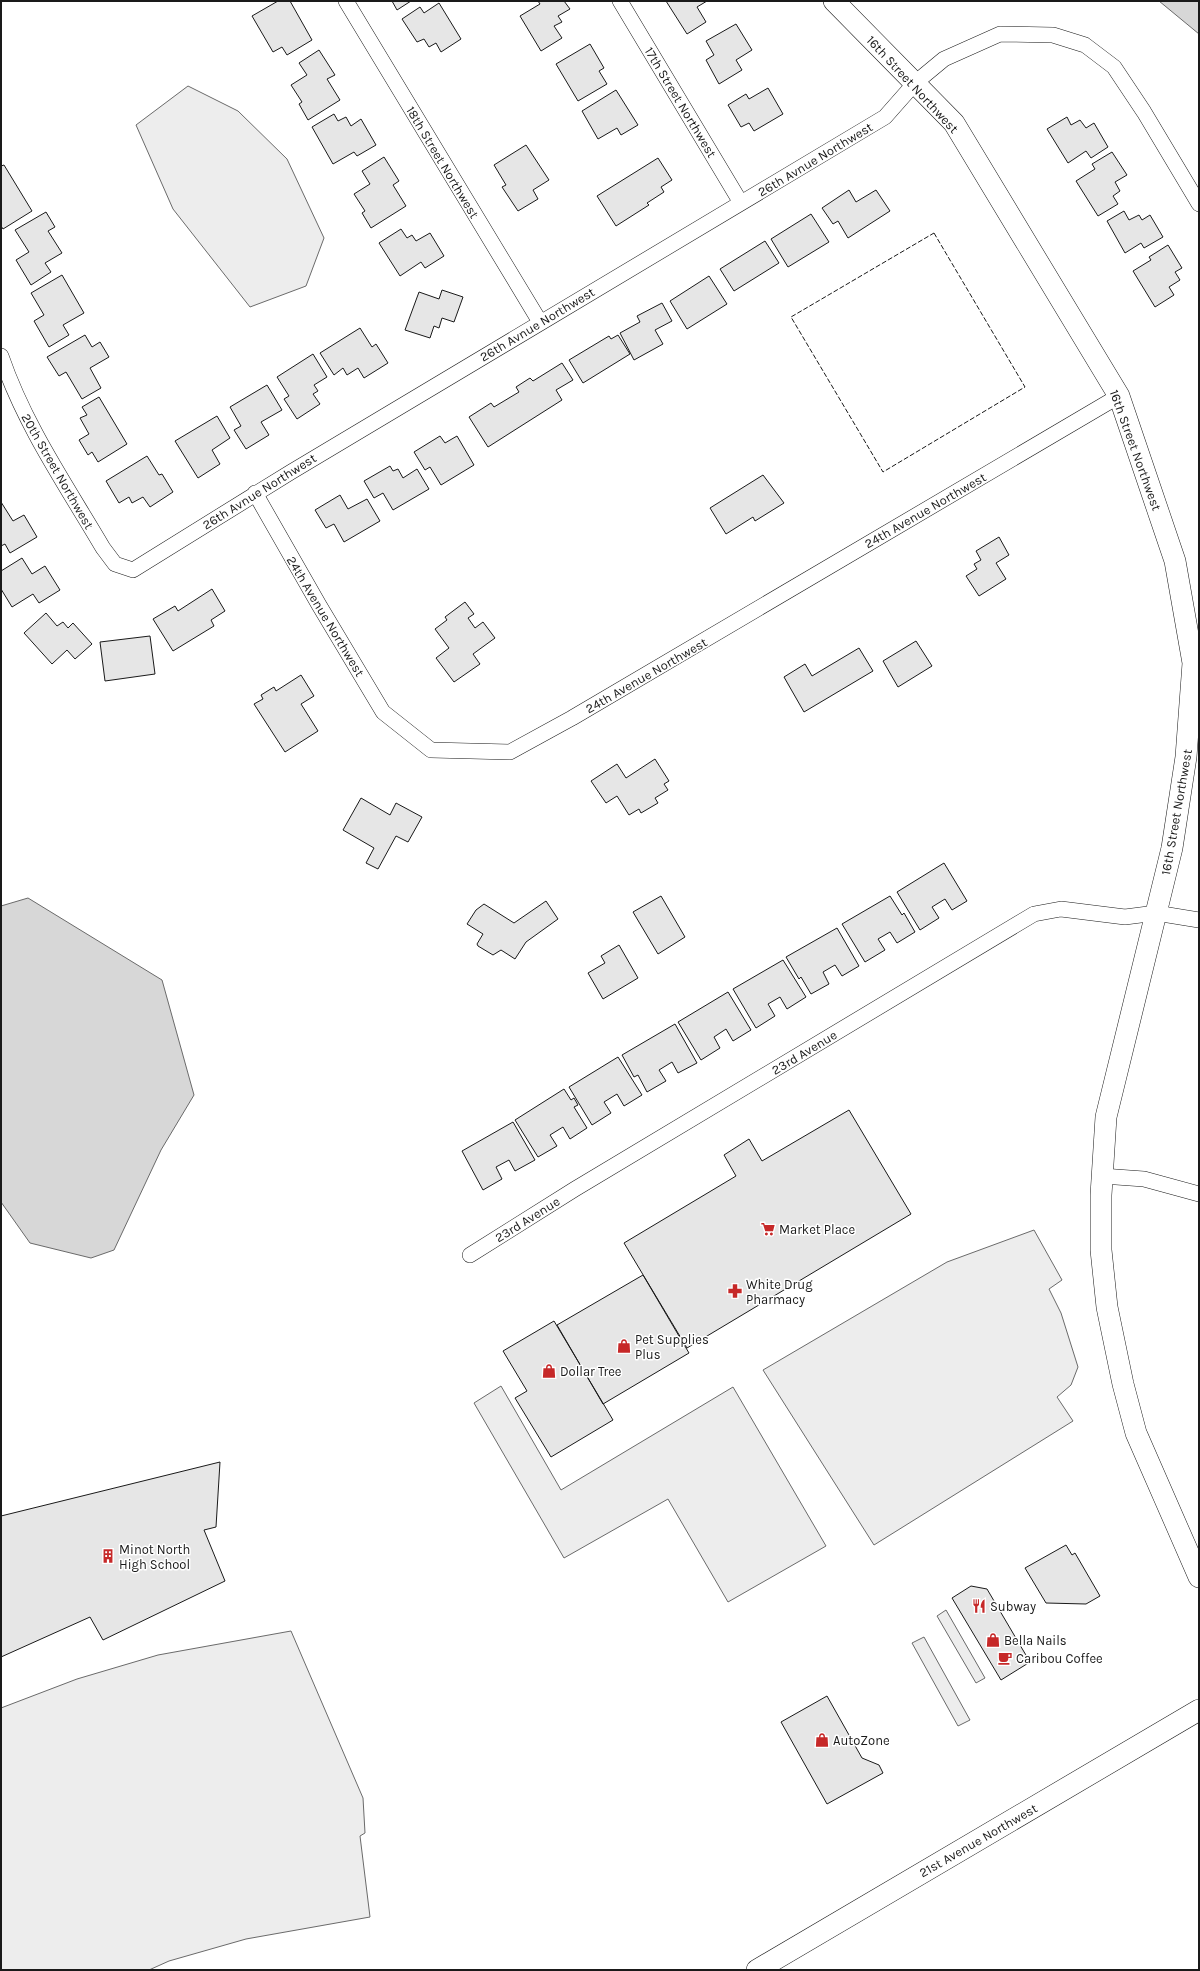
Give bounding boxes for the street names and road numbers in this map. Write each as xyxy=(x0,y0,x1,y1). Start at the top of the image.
street label: 16th Street Northwest xyxy=(864,33,962,136)
street label: 17th Street Northwest xyxy=(642,44,720,160)
street label: 18th Street Northwest xyxy=(403,103,482,221)
street label: 26th Avnue Northwest xyxy=(755,119,875,200)
street label: 26th Avnue Northwest xyxy=(477,284,597,365)
street label: 16th Street Northwest xyxy=(1107,388,1164,513)
street label: 20th Street Northwest xyxy=(18,411,97,532)
street label: 26th Avnue Northwest xyxy=(200,450,319,533)
street label: 24th Avenue Northwest xyxy=(862,469,989,551)
street label: 24th Avenue Northwest xyxy=(284,553,368,679)
street label: 24th Avenue Northwest xyxy=(583,634,710,716)
street label: 16th Street Northwest xyxy=(1158,748,1195,876)
street label: 23rd Avenue xyxy=(769,1027,840,1078)
street label: 23rd Avenue xyxy=(492,1193,563,1245)
street label: 21st Avenue Northwest xyxy=(917,1800,1040,1880)

